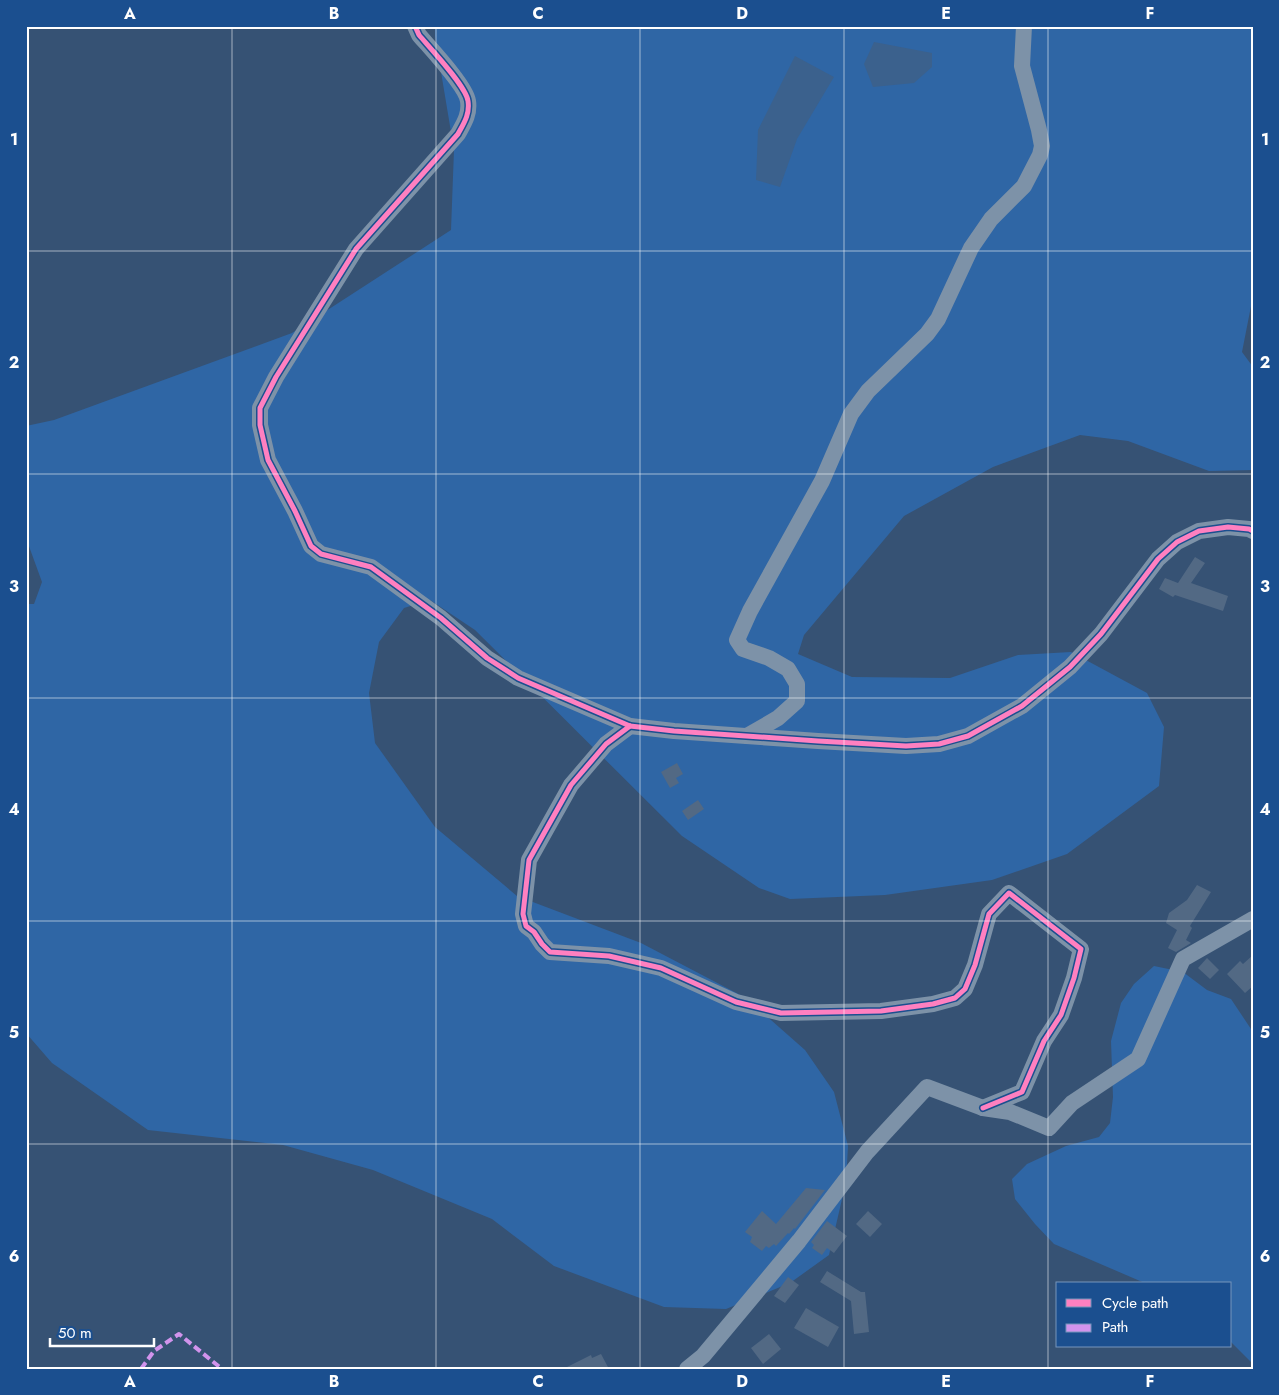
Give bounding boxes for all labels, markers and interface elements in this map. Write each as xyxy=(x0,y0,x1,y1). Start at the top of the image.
text: A xyxy=(123,2,136,25)
text: B xyxy=(329,2,339,25)
text: C xyxy=(532,2,544,25)
text: D xyxy=(736,2,748,25)
text: E xyxy=(941,2,951,25)
text: F xyxy=(1146,2,1154,25)
text: 1 xyxy=(10,128,18,151)
text: 1 xyxy=(1261,128,1269,151)
text: 2 xyxy=(9,351,19,374)
text: 2 xyxy=(1260,351,1270,374)
text: 3 xyxy=(9,575,19,598)
text: 3 xyxy=(1260,575,1270,598)
text: 4 xyxy=(8,798,20,821)
text: 4 xyxy=(1259,798,1271,821)
text: 5 xyxy=(9,1021,19,1044)
text: 5 xyxy=(1260,1021,1270,1044)
text: 6 xyxy=(9,1245,19,1268)
text: 6 xyxy=(1260,1245,1270,1268)
legend xyxy=(1056,1282,1232,1348)
text: Cycle path xyxy=(1102,1292,1169,1314)
scale bar xyxy=(50,1315,154,1347)
text: Path xyxy=(1102,1316,1128,1338)
text: 50 m xyxy=(58,1322,92,1344)
text: A xyxy=(123,1370,136,1393)
text: B xyxy=(329,1370,339,1393)
text: C xyxy=(532,1370,544,1393)
text: D xyxy=(736,1370,748,1393)
text: E xyxy=(941,1370,951,1393)
text: F xyxy=(1146,1370,1154,1393)

